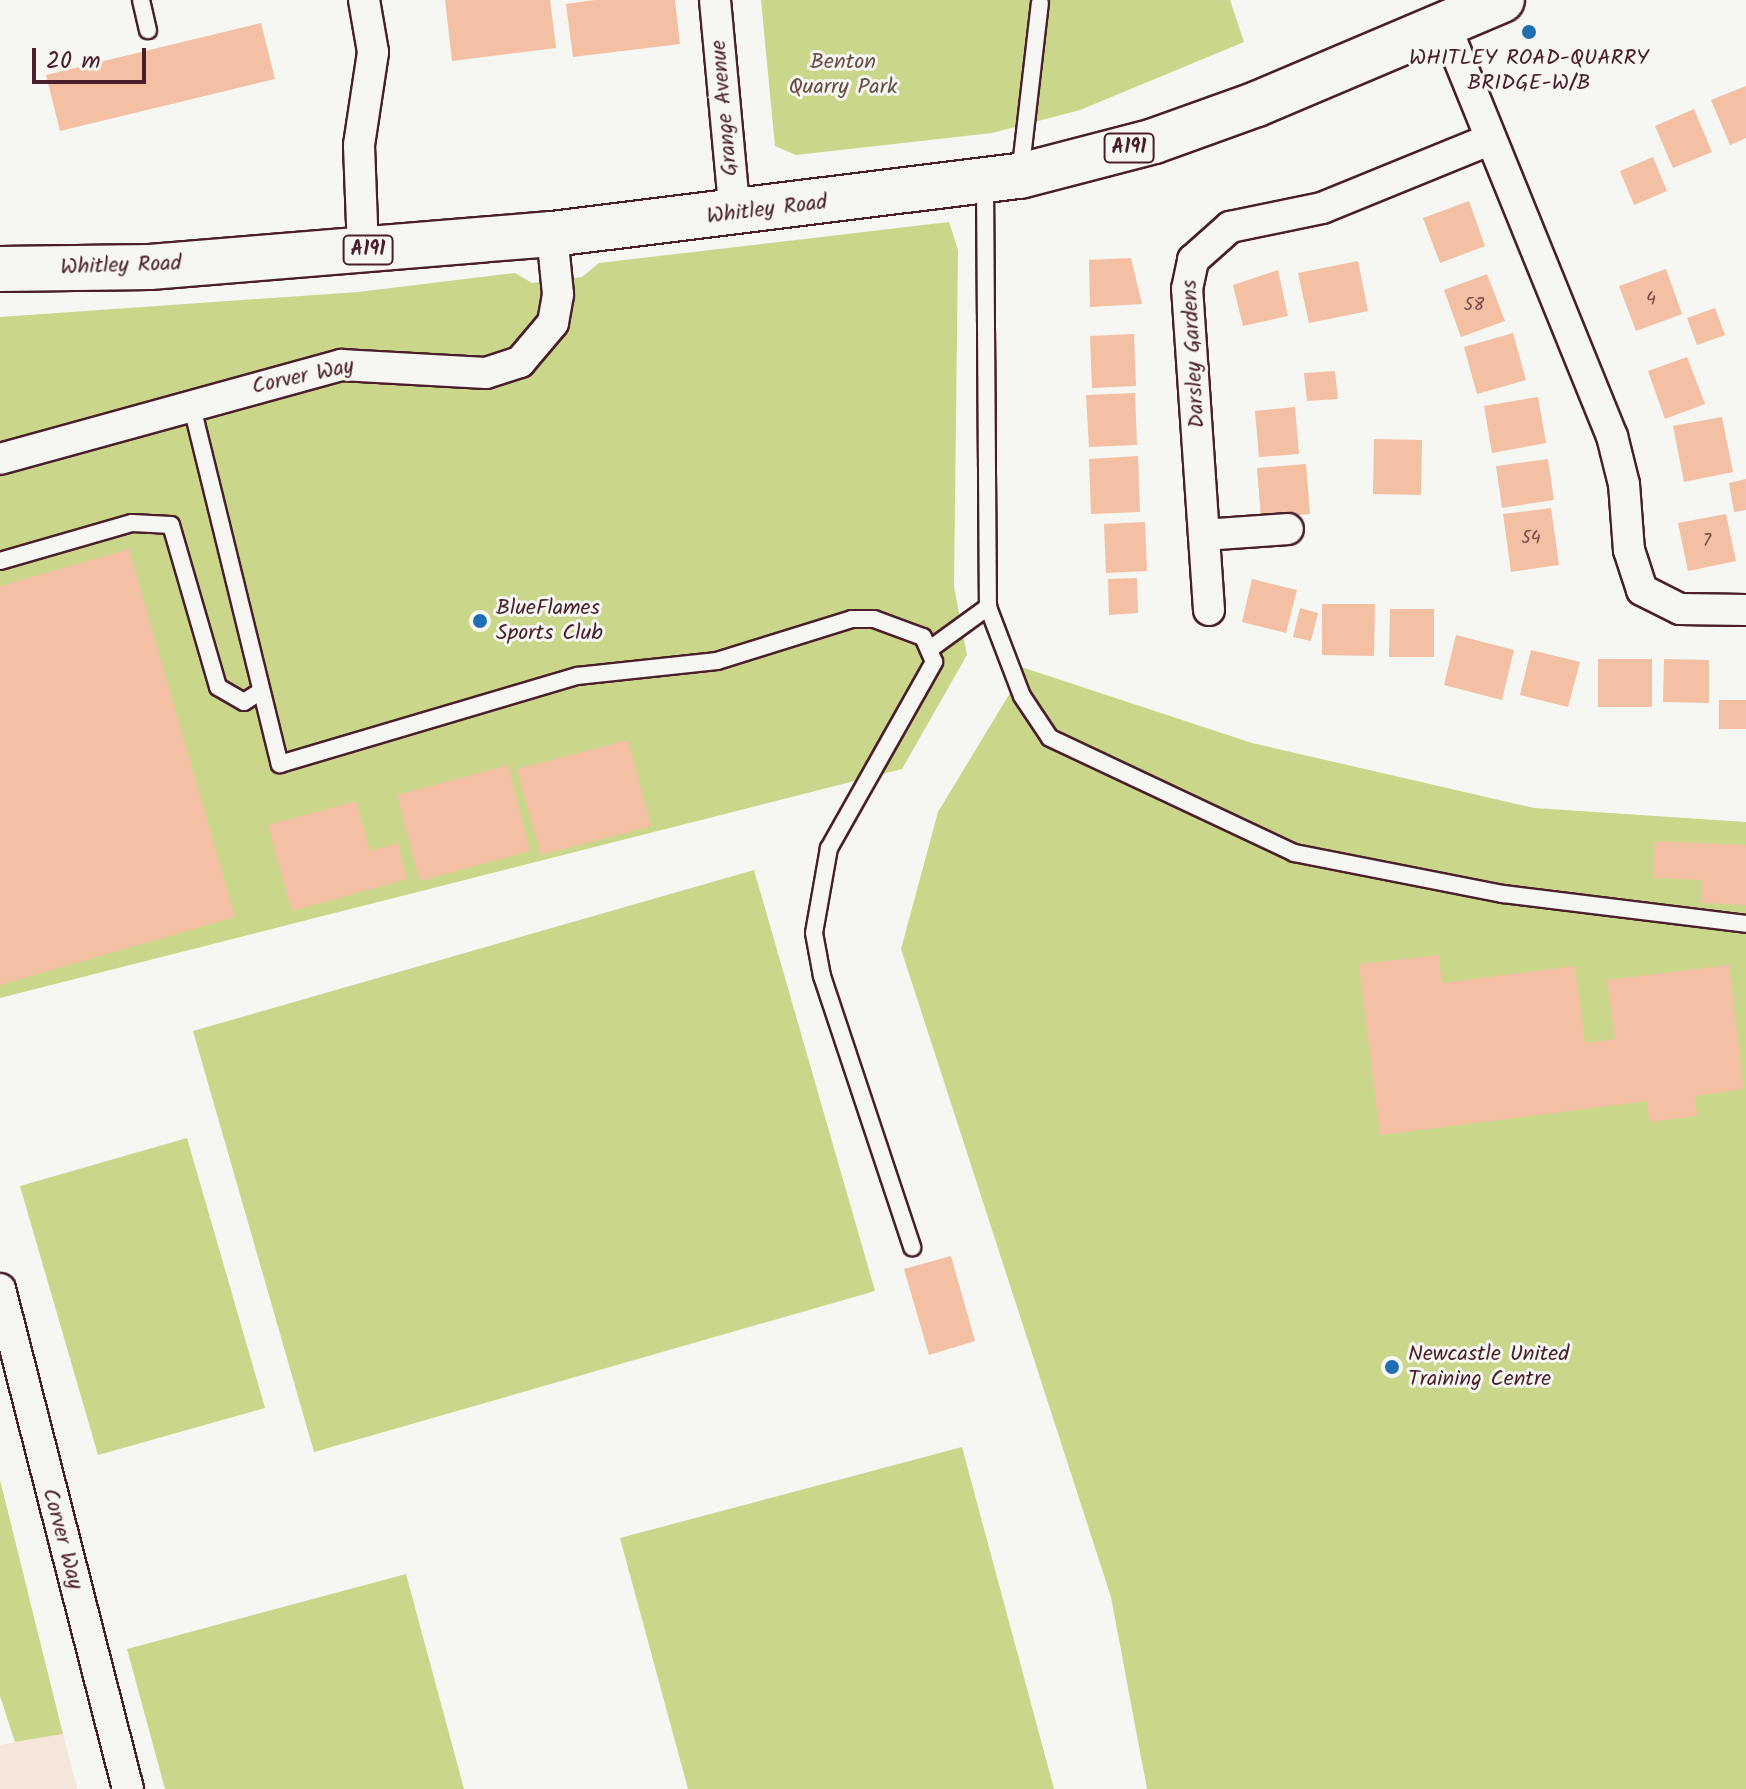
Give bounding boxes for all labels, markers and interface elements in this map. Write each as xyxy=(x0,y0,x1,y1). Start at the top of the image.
marker: WHITLEY ROAD-QUARRY BRIDGE-W/B xyxy=(1520,23,1538,41)
scale bar xyxy=(36,32,150,82)
street label: Grange Avenue xyxy=(706,39,744,177)
text: 20 m xyxy=(46,42,101,81)
place label: WHITLEY ROAD-QUARRY BRIDGE-W/B xyxy=(1409,45,1649,96)
park label: Benton Quarry Park xyxy=(789,49,897,100)
road number: A191 xyxy=(1103,132,1155,164)
street label: Whitley Road xyxy=(705,190,829,230)
road number: A191 xyxy=(342,234,394,266)
street label: Whitley Road xyxy=(60,251,182,281)
street label: Darsley Gardens xyxy=(1177,279,1211,429)
house number: 4 xyxy=(1646,289,1656,311)
house number: 58 xyxy=(1464,295,1484,317)
street label: Corver Way xyxy=(250,353,356,401)
house number: 54 xyxy=(1521,528,1541,550)
house number: 7 xyxy=(1703,531,1711,553)
place label: BlueFlames Sports Club xyxy=(496,595,603,646)
marker: BlueFlames Sports Club xyxy=(471,612,489,630)
place label: Newcastle United Training Centre xyxy=(1408,1341,1569,1392)
marker: Newcastle United Training Centre xyxy=(1383,1358,1401,1376)
street label: Corver Way xyxy=(36,1486,88,1592)

